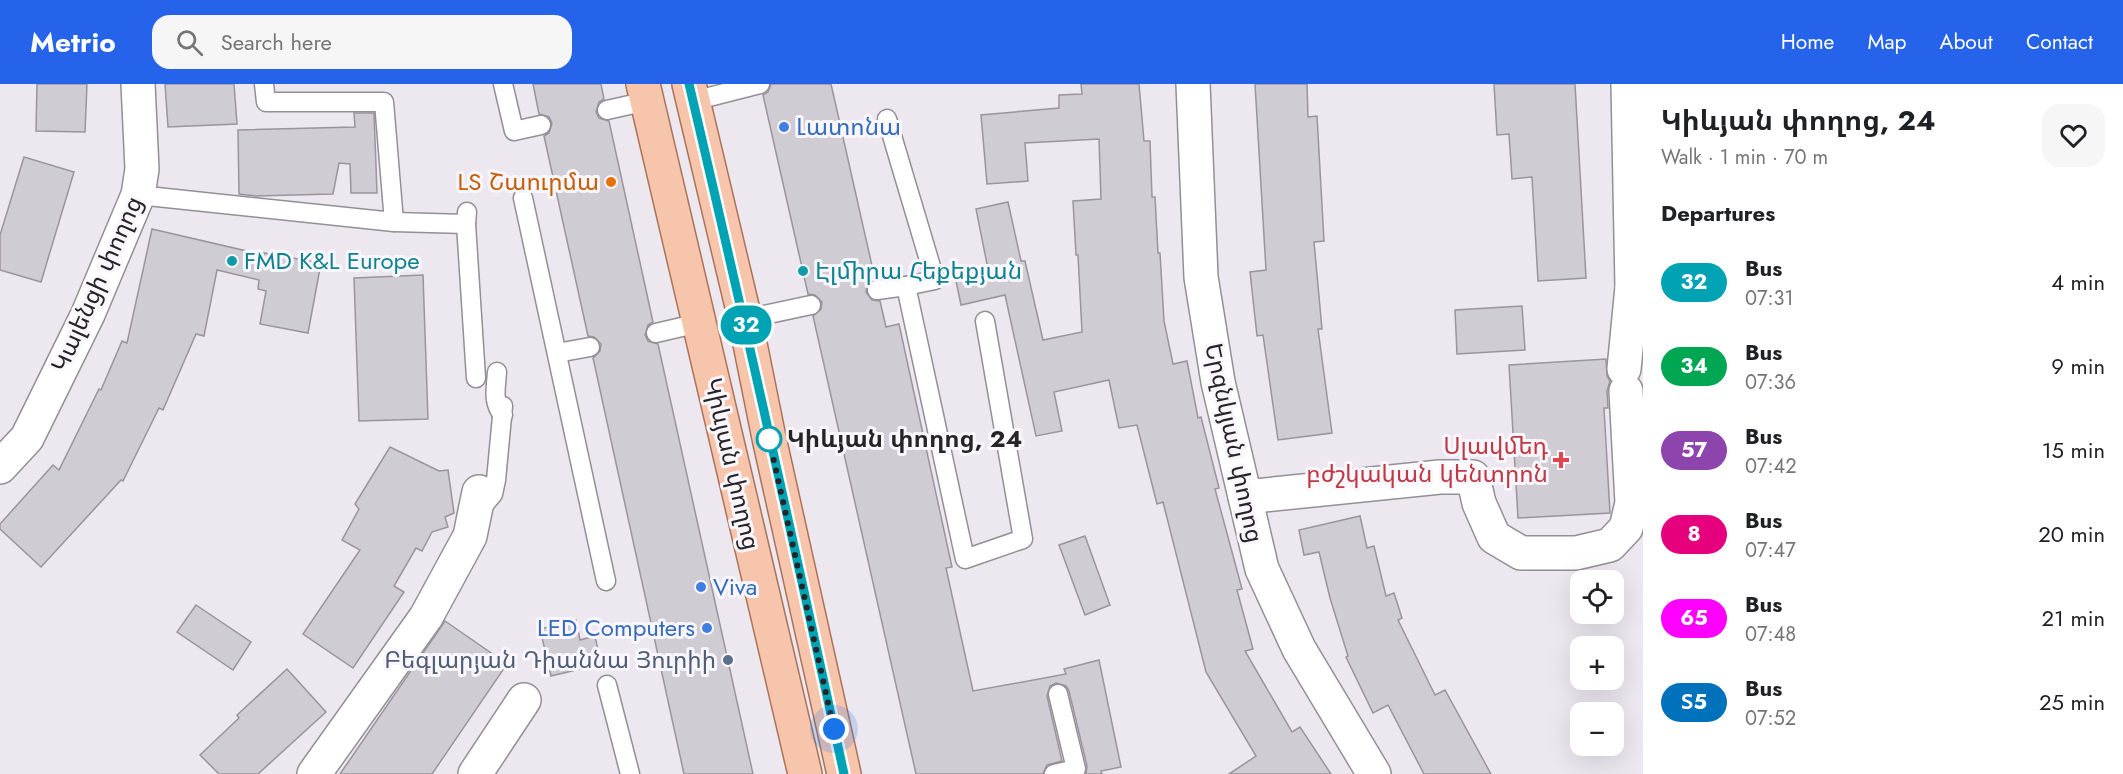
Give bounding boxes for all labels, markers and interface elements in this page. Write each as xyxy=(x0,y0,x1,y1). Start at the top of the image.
search box xyxy=(152,15,572,69)
text: Metrio xyxy=(30,22,116,63)
icon: search xyxy=(173,26,206,59)
text: Search here xyxy=(221,26,332,58)
text: Home xyxy=(1781,27,1834,57)
text: Map xyxy=(1867,27,1907,57)
text: About xyxy=(1940,27,1993,57)
text: Contact xyxy=(2026,27,2093,57)
text: Կիևյան փողոց, 24 xyxy=(1661,100,1935,141)
button: heart xyxy=(2042,104,2105,167)
place label: Լատոնա xyxy=(796,109,901,144)
marker: Լատոնա xyxy=(777,120,791,134)
text: Walk · 1 min · 70 m xyxy=(1661,143,1828,172)
place label: LS Շաուրմա xyxy=(457,164,599,199)
marker: LS Շաուրմա xyxy=(604,175,618,189)
street label: Կալենցի փողոց xyxy=(42,190,151,377)
text: Departures xyxy=(1661,197,1775,229)
place label: FMD K&L Europe xyxy=(244,243,420,278)
text: Bus xyxy=(1745,252,1782,284)
place label: Էլմիրա Հեքեքյան xyxy=(815,253,1022,288)
marker: FMD K&L Europe xyxy=(225,254,239,268)
marker: Էլմիրա Հեքեքյան xyxy=(796,264,810,278)
text: 4 min xyxy=(2051,266,2105,298)
text: 32 xyxy=(1681,267,1707,297)
text: 07:31 xyxy=(1745,284,1793,313)
line badge: 32 xyxy=(719,306,773,344)
text: 32 xyxy=(733,310,759,340)
text: Bus xyxy=(1745,336,1782,368)
street label: Երզնկյան փողոց xyxy=(1196,340,1273,546)
text: 9 min xyxy=(2051,350,2105,382)
text: 34 xyxy=(1680,351,1708,381)
text: 07:36 xyxy=(1745,368,1796,397)
street label: Կիևյան փողոց xyxy=(696,374,769,553)
text: Bus xyxy=(1745,420,1782,452)
place label: Կիևյան փողոց, 24 xyxy=(787,421,1022,456)
marker: Կիևյան փողոց, 24 xyxy=(756,426,782,452)
place label: Սլավմեդ բժշկական կենտրոն xyxy=(1306,428,1549,491)
text: 15 min xyxy=(2042,434,2105,466)
text: 57 xyxy=(1681,435,1707,465)
marker: Սլավմեդ բժշկական կենտրոն xyxy=(1552,451,1570,469)
text: 07:42 xyxy=(1745,452,1797,481)
text: Bus xyxy=(1745,504,1782,536)
text: 20 min xyxy=(2038,518,2105,550)
text: 8 xyxy=(1687,519,1701,549)
text: 07:47 xyxy=(1745,536,1796,565)
place label: Viva xyxy=(713,569,757,604)
map controls xyxy=(1570,570,1624,756)
button: locate xyxy=(1570,570,1624,624)
marker: Viva xyxy=(694,580,708,594)
text: Bus xyxy=(1745,588,1782,620)
text: 21 min xyxy=(2042,602,2105,634)
text: 65 xyxy=(1680,603,1708,633)
place label: LED Computers xyxy=(537,610,695,645)
text: 07:48 xyxy=(1745,620,1796,649)
marker: LED Computers xyxy=(700,621,714,635)
button: + xyxy=(1570,636,1624,690)
place label: Բեգլարյան Դիաննա Յուրիի xyxy=(384,642,716,677)
marker: Բեգլարյան Դիաննա Յուրիի xyxy=(721,653,735,667)
text: Bus xyxy=(1745,672,1782,704)
text: 25 min xyxy=(2039,686,2105,718)
text: Տ5 xyxy=(1681,687,1707,717)
button: − xyxy=(1570,702,1624,756)
text: 07:52 xyxy=(1745,704,1796,733)
your location xyxy=(819,714,849,744)

